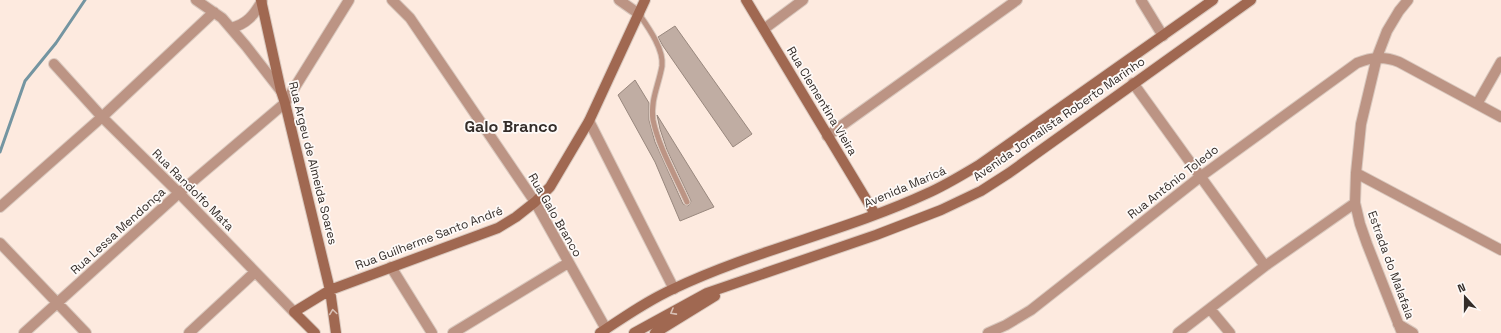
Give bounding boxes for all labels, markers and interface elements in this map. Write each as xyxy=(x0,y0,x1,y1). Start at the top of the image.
street label: Rua Clementina Vieira xyxy=(783,44,861,159)
street label: Avenida Jornalista Roberto Marinho xyxy=(970,53,1148,185)
street label: Rua Argeu de Almeida Soares xyxy=(285,80,341,246)
district label: Galo Branco xyxy=(465,116,558,137)
street label: Rua Antônio Toledo xyxy=(1124,141,1222,223)
street label: Rua Randolfo Mata xyxy=(149,146,237,234)
street label: Avenida Maricá xyxy=(862,163,948,211)
street label: Rua Galo Branco xyxy=(525,170,585,260)
street label: Rua Lessa Mendonça xyxy=(67,184,169,278)
street label: Rua Guilherme Santo André xyxy=(353,202,505,274)
street label: Estrada do Malafaia xyxy=(1364,209,1418,321)
north arrow xyxy=(1445,277,1485,317)
text: N xyxy=(1455,280,1467,296)
one-way arrow xyxy=(670,307,677,314)
one-way arrow xyxy=(329,309,338,315)

